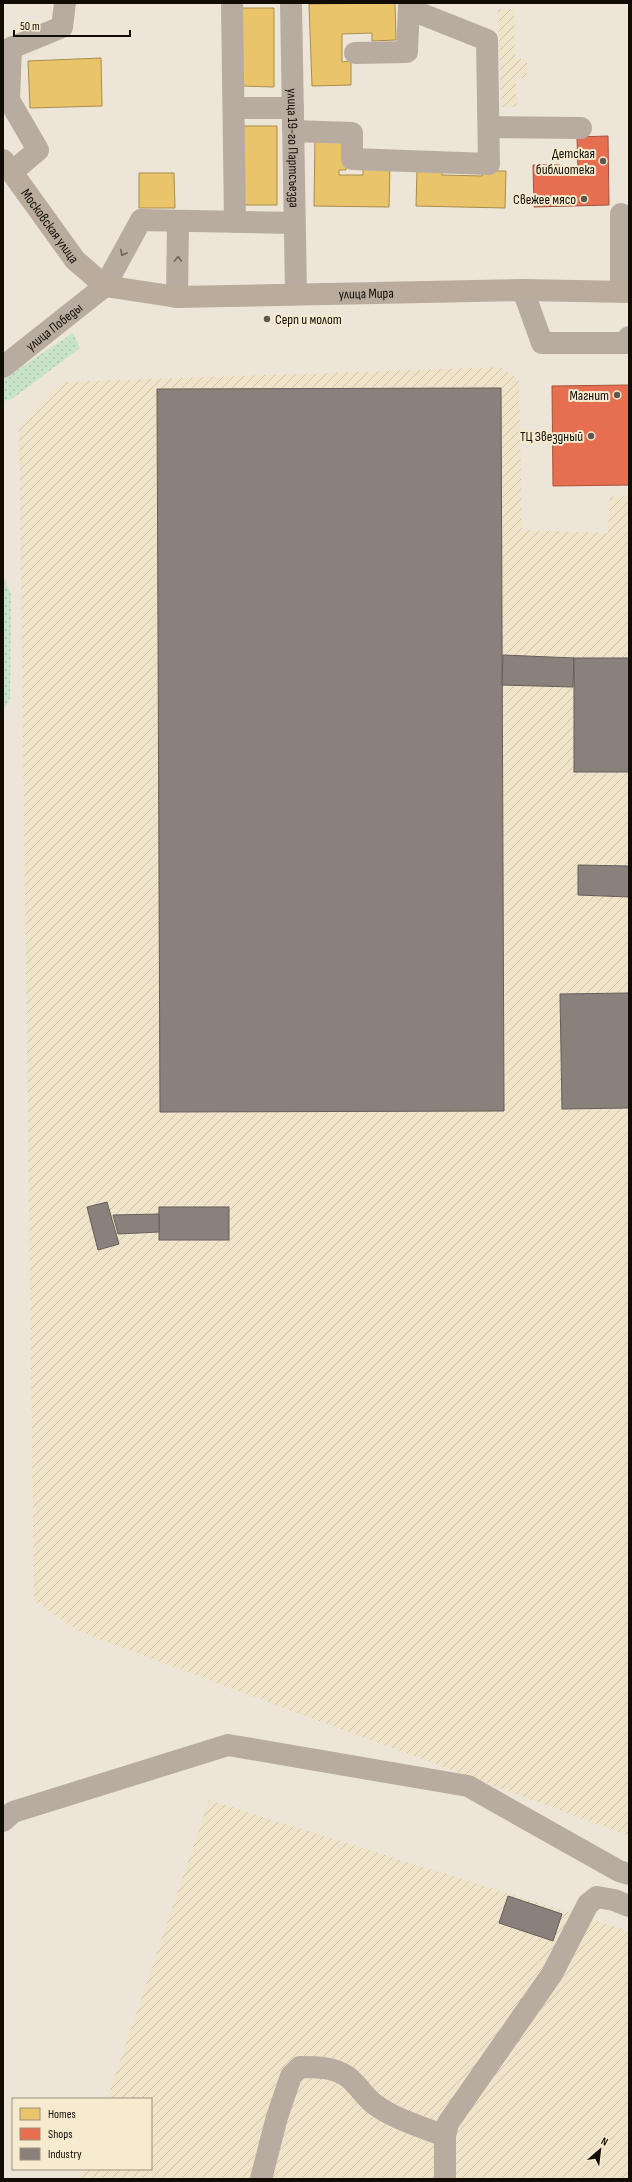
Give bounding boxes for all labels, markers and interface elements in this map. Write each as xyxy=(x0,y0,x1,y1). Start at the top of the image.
scale bar xyxy=(14,12,130,38)
text: 50 m xyxy=(20,19,40,34)
street label: улица 19-го Партсъезда xyxy=(284,88,303,208)
place label: Детская библиотека xyxy=(536,145,595,178)
marker: Детская библиотека xyxy=(598,156,608,166)
street label: Московская улица xyxy=(18,185,83,266)
place label: Свежее мясо xyxy=(513,191,576,208)
marker: Свежее мясо xyxy=(579,194,589,204)
one-way arrow xyxy=(120,249,127,256)
one-way arrow xyxy=(173,256,182,262)
street label: улица Мира xyxy=(339,284,394,302)
street label: улица Победы xyxy=(22,299,86,354)
place label: Серп и молот xyxy=(275,311,342,328)
marker: Серп и молот xyxy=(262,314,272,324)
place label: Магнит xyxy=(569,387,609,404)
marker: Магнит xyxy=(612,390,622,400)
place label: ТЦ Звездный xyxy=(520,428,583,445)
marker: ТЦ Звездный xyxy=(586,431,596,441)
legend xyxy=(12,2098,152,2170)
text: Homes xyxy=(48,2107,76,2122)
text: Shops xyxy=(48,2127,73,2142)
north arrow xyxy=(580,2130,620,2170)
text: N xyxy=(599,2134,610,2149)
text: Industry xyxy=(48,2147,82,2162)

